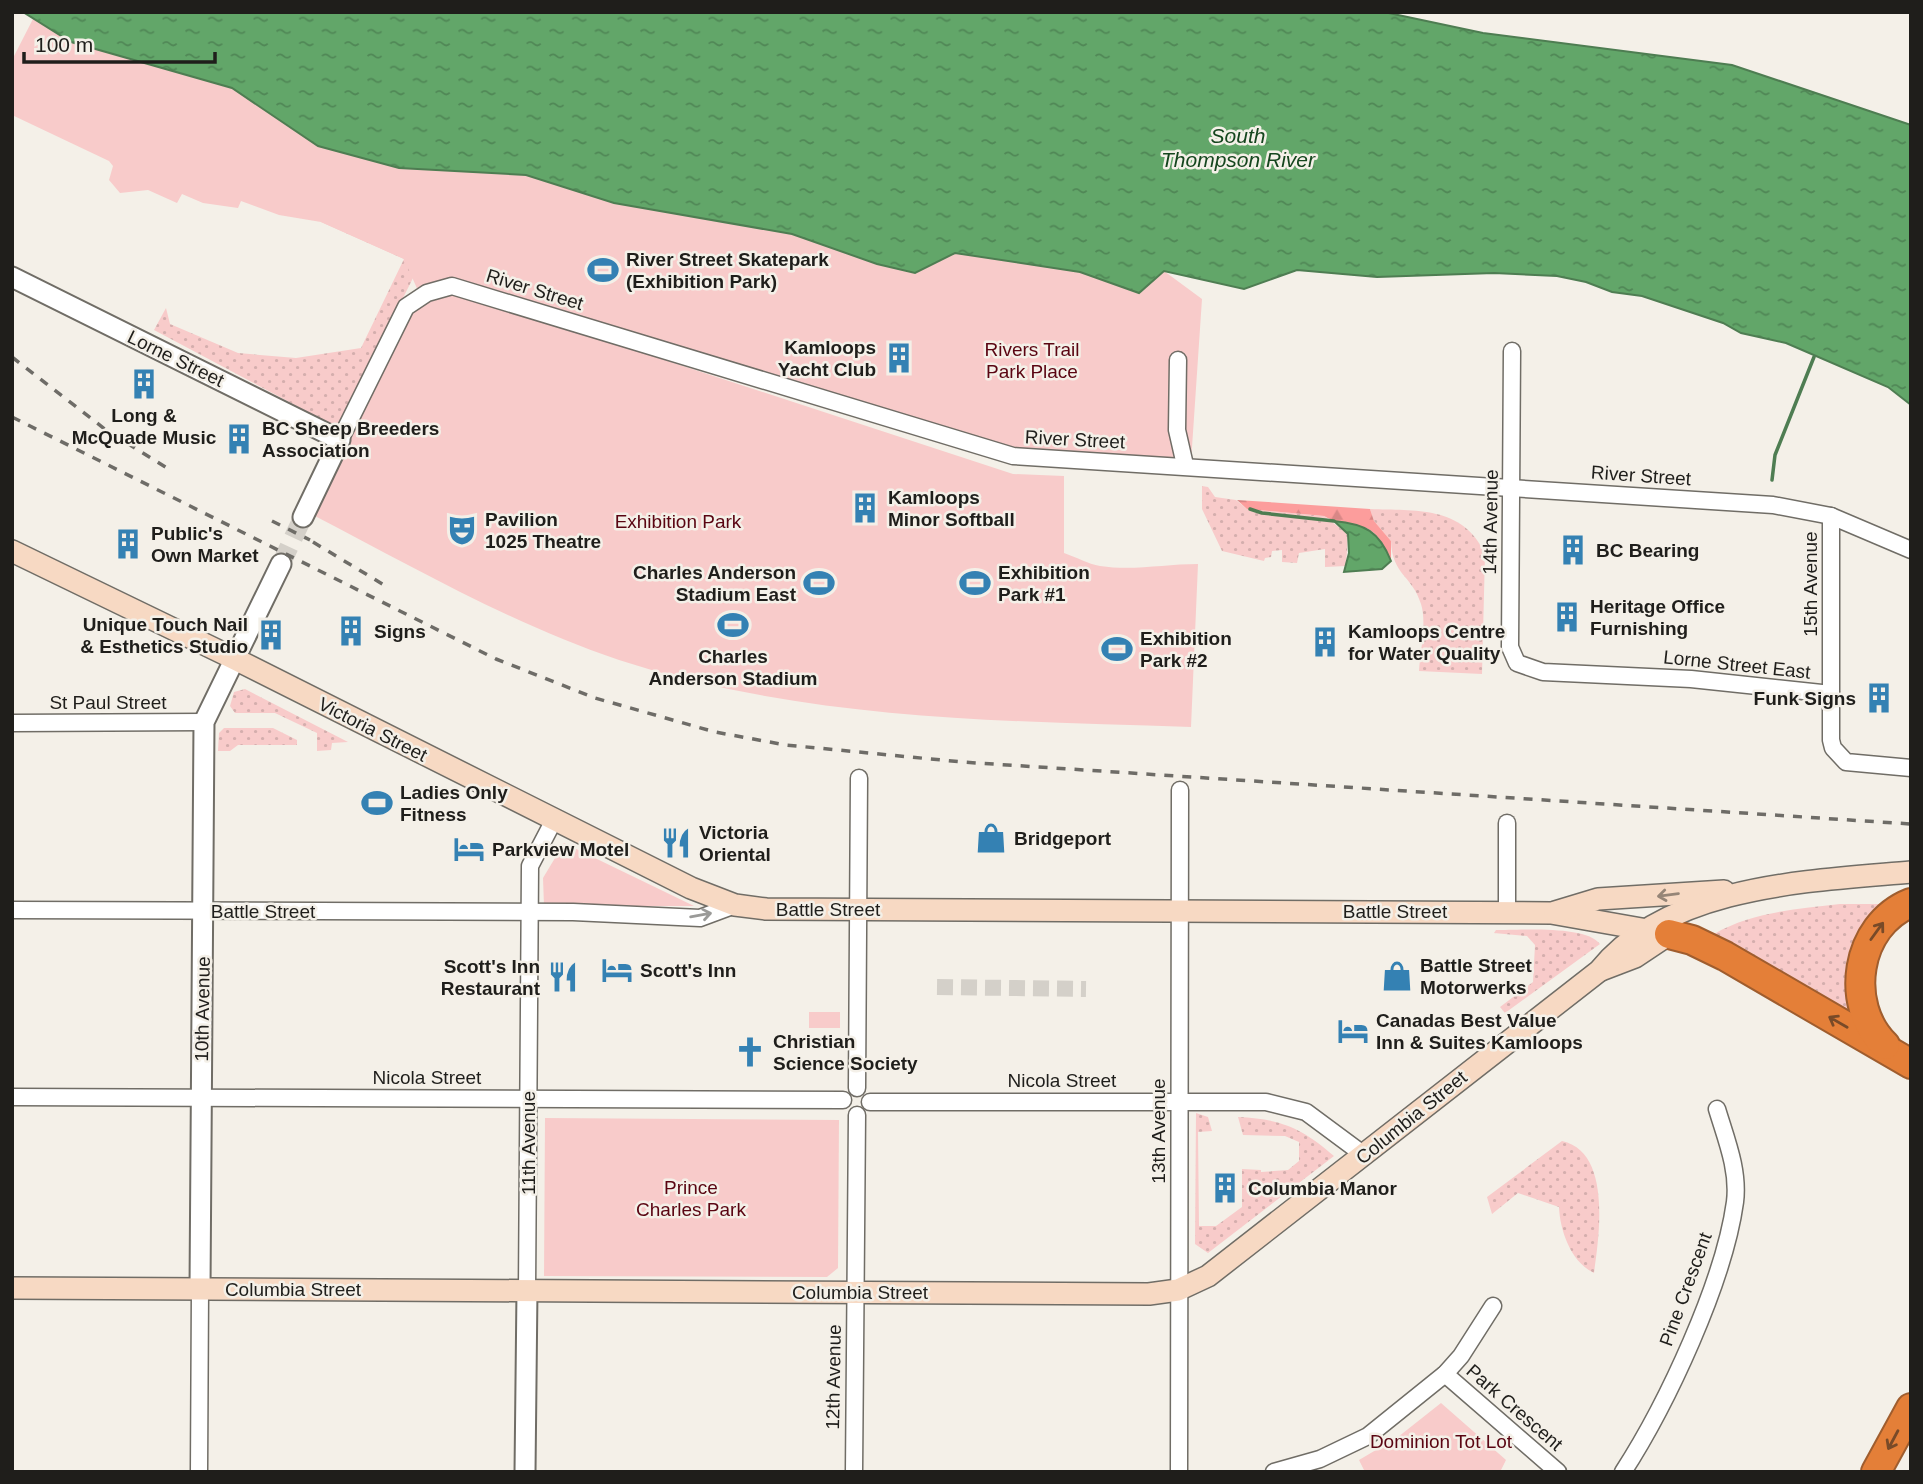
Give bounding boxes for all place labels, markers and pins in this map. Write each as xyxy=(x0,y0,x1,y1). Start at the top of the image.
place label: River Street Skatepark (Exhibition Park) xyxy=(626,249,829,292)
sports icon: River Street Skatepark (Exhibition Park) xyxy=(586,253,620,287)
place label: Kamloops Yacht Club xyxy=(778,337,876,380)
building icon: Kamloops Yacht Club xyxy=(882,341,916,375)
building icon: Long & McQuade Music xyxy=(127,367,161,401)
place label: Long & McQuade Music xyxy=(72,405,217,448)
place label: BC Sheep Breeders Association xyxy=(262,418,439,461)
building icon: BC Sheep Breeders Association xyxy=(222,422,256,456)
place label: Kamloops Minor Softball xyxy=(888,487,1015,530)
building icon: Kamloops Minor Softball xyxy=(848,491,882,525)
place label: Pavilion 1025 Theatre xyxy=(485,509,601,552)
theatre icon: Pavilion 1025 Theatre xyxy=(445,513,479,547)
place label: Public's Own Market xyxy=(151,523,259,566)
building icon: Public's Own Market xyxy=(111,527,145,561)
building icon: BC Bearing xyxy=(1556,533,1590,567)
place label: BC Bearing xyxy=(1596,540,1699,561)
place label: Charles Anderson Stadium East xyxy=(633,562,797,605)
place label: Exhibition Park #1 xyxy=(998,562,1090,605)
sports icon: Charles Anderson Stadium East xyxy=(802,566,836,600)
sports icon: Exhibition Park #1 xyxy=(958,566,992,600)
place label: Heritage Office Furnishing xyxy=(1590,596,1725,639)
building icon: Heritage Office Furnishing xyxy=(1550,600,1584,634)
sports icon: Charles Anderson Stadium xyxy=(716,608,750,642)
place label: Unique Touch Nail & Esthetics Studio xyxy=(80,614,248,657)
building icon: Signs xyxy=(334,614,368,648)
building icon: Unique Touch Nail & Esthetics Studio xyxy=(254,618,288,652)
place label: Signs xyxy=(374,621,426,642)
place label: Kamloops Centre for Water Quality xyxy=(1348,621,1505,664)
building icon: Kamloops Centre for Water Quality xyxy=(1308,625,1342,659)
place label: Exhibition Park #2 xyxy=(1140,628,1232,671)
sports icon: Exhibition Park #2 xyxy=(1100,632,1134,666)
place label: Charles Anderson Stadium xyxy=(649,646,817,689)
building icon: Funk Signs xyxy=(1862,681,1896,715)
place label: Funk Signs xyxy=(1754,688,1856,709)
place label: Ladies Only Fitness xyxy=(400,782,508,825)
sports icon: Ladies Only Fitness xyxy=(360,786,394,820)
shop icon: Bridgeport xyxy=(974,821,1008,855)
place label: Victoria Oriental xyxy=(699,822,771,865)
restaurant icon: Victoria Oriental xyxy=(659,826,693,860)
place label: Bridgeport xyxy=(1014,828,1112,849)
hotel icon: Parkview Motel xyxy=(452,832,486,866)
place label: Parkview Motel xyxy=(492,839,629,860)
hotel icon: Scott's Inn xyxy=(600,953,634,987)
place label: Battle Street Motorwerks xyxy=(1420,955,1533,998)
place label: Scott's Inn Restaurant xyxy=(441,956,541,999)
shop icon: Battle Street Motorwerks xyxy=(1380,959,1414,993)
restaurant icon: Scott's Inn Restaurant xyxy=(546,960,580,994)
place label: Scott's Inn xyxy=(640,960,736,981)
place label: Canadas Best Value Inn & Suites Kamloops xyxy=(1376,1010,1583,1053)
hotel icon: Canadas Best Value Inn & Suites Kamloops xyxy=(1336,1014,1370,1048)
place label: Christian Science Society xyxy=(773,1031,918,1074)
church icon: Christian Science Society xyxy=(733,1035,767,1069)
building icon: Columbia Manor xyxy=(1208,1171,1242,1205)
place label: Columbia Manor xyxy=(1248,1178,1397,1199)

